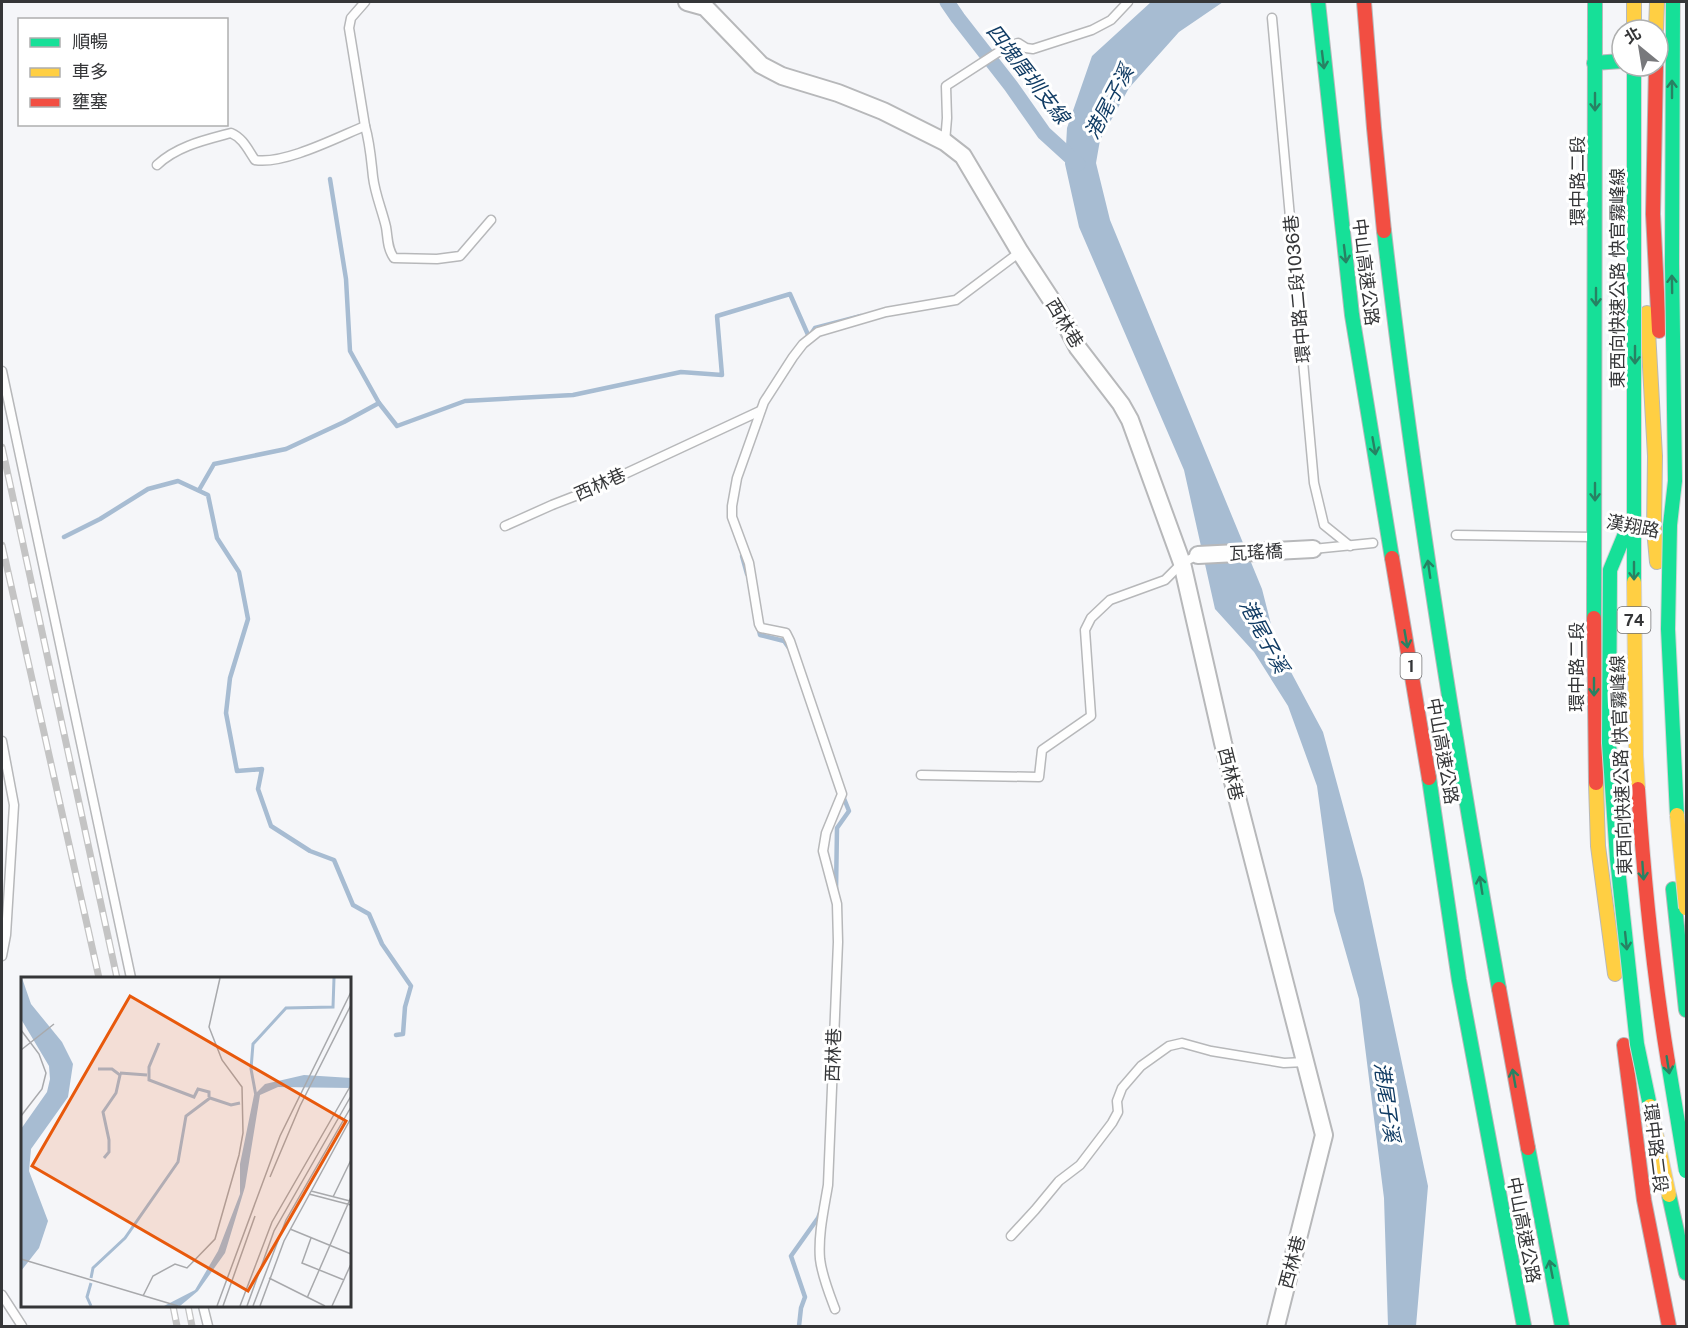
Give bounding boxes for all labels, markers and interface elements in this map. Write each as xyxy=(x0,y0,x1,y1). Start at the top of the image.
legend xyxy=(18,18,228,126)
north arrow xyxy=(1610,18,1670,78)
water label: 四塊厝圳支線 xyxy=(982,19,1076,130)
text: 北 xyxy=(1621,23,1644,48)
text: 順暢 xyxy=(72,31,108,52)
one-way arrow xyxy=(1317,49,1328,69)
water label: 港尾子溪 xyxy=(1080,58,1140,143)
text: 車多 xyxy=(72,61,108,82)
one-way arrow xyxy=(1666,79,1678,99)
text: 壅塞 xyxy=(72,91,108,112)
one-way arrow xyxy=(1589,91,1600,111)
street label: 環中路二段 xyxy=(1567,136,1588,226)
street label: 東西向快速公路 快官霧峰線 xyxy=(1607,168,1628,388)
street label: 環中路二段1036巷 xyxy=(1280,214,1314,364)
street label: 中山高速公路 xyxy=(1349,217,1383,327)
one-way arrow xyxy=(1340,243,1351,263)
one-way arrow xyxy=(1666,274,1678,294)
one-way arrow xyxy=(1590,286,1602,306)
street label: 西林巷 xyxy=(1042,294,1088,352)
one-way arrow xyxy=(1629,345,1641,365)
one-way arrow xyxy=(1369,436,1380,456)
street label: 西林巷 xyxy=(571,463,629,505)
one-way arrow xyxy=(1589,481,1601,501)
street label: 漢翔路 xyxy=(1604,511,1662,541)
street label: 瓦瑤橋 xyxy=(1228,540,1284,564)
one-way arrow xyxy=(1424,559,1435,579)
one-way arrow xyxy=(1628,561,1640,581)
water label: 港尾子溪 xyxy=(1235,595,1295,680)
road number: 74 xyxy=(1618,607,1650,633)
street label: 環中路二段 xyxy=(1566,622,1587,712)
one-way arrow xyxy=(1401,628,1412,648)
road number: 1 xyxy=(1400,653,1422,679)
street label: 東西向快速公路 快官霧峰線 xyxy=(1607,655,1635,875)
one-way arrow xyxy=(1588,676,1600,696)
street label: 中山高速公路 xyxy=(1423,696,1463,806)
street label: 西林巷 xyxy=(1214,745,1248,803)
one-way arrow xyxy=(1638,861,1649,881)
one-way arrow xyxy=(1475,876,1486,896)
one-way arrow xyxy=(1621,930,1632,950)
inset map xyxy=(21,977,351,1307)
street label: 西林巷 xyxy=(822,1028,844,1082)
one-way arrow xyxy=(1663,1054,1674,1074)
water label: 港尾子溪 xyxy=(1370,1061,1405,1146)
one-way arrow xyxy=(1508,1068,1519,1088)
street label: 環中路二段 xyxy=(1640,1102,1672,1194)
street label: 中山高速公路 xyxy=(1503,1175,1545,1285)
street label: 西林巷 xyxy=(1275,1233,1309,1291)
one-way arrow xyxy=(1545,1260,1556,1279)

